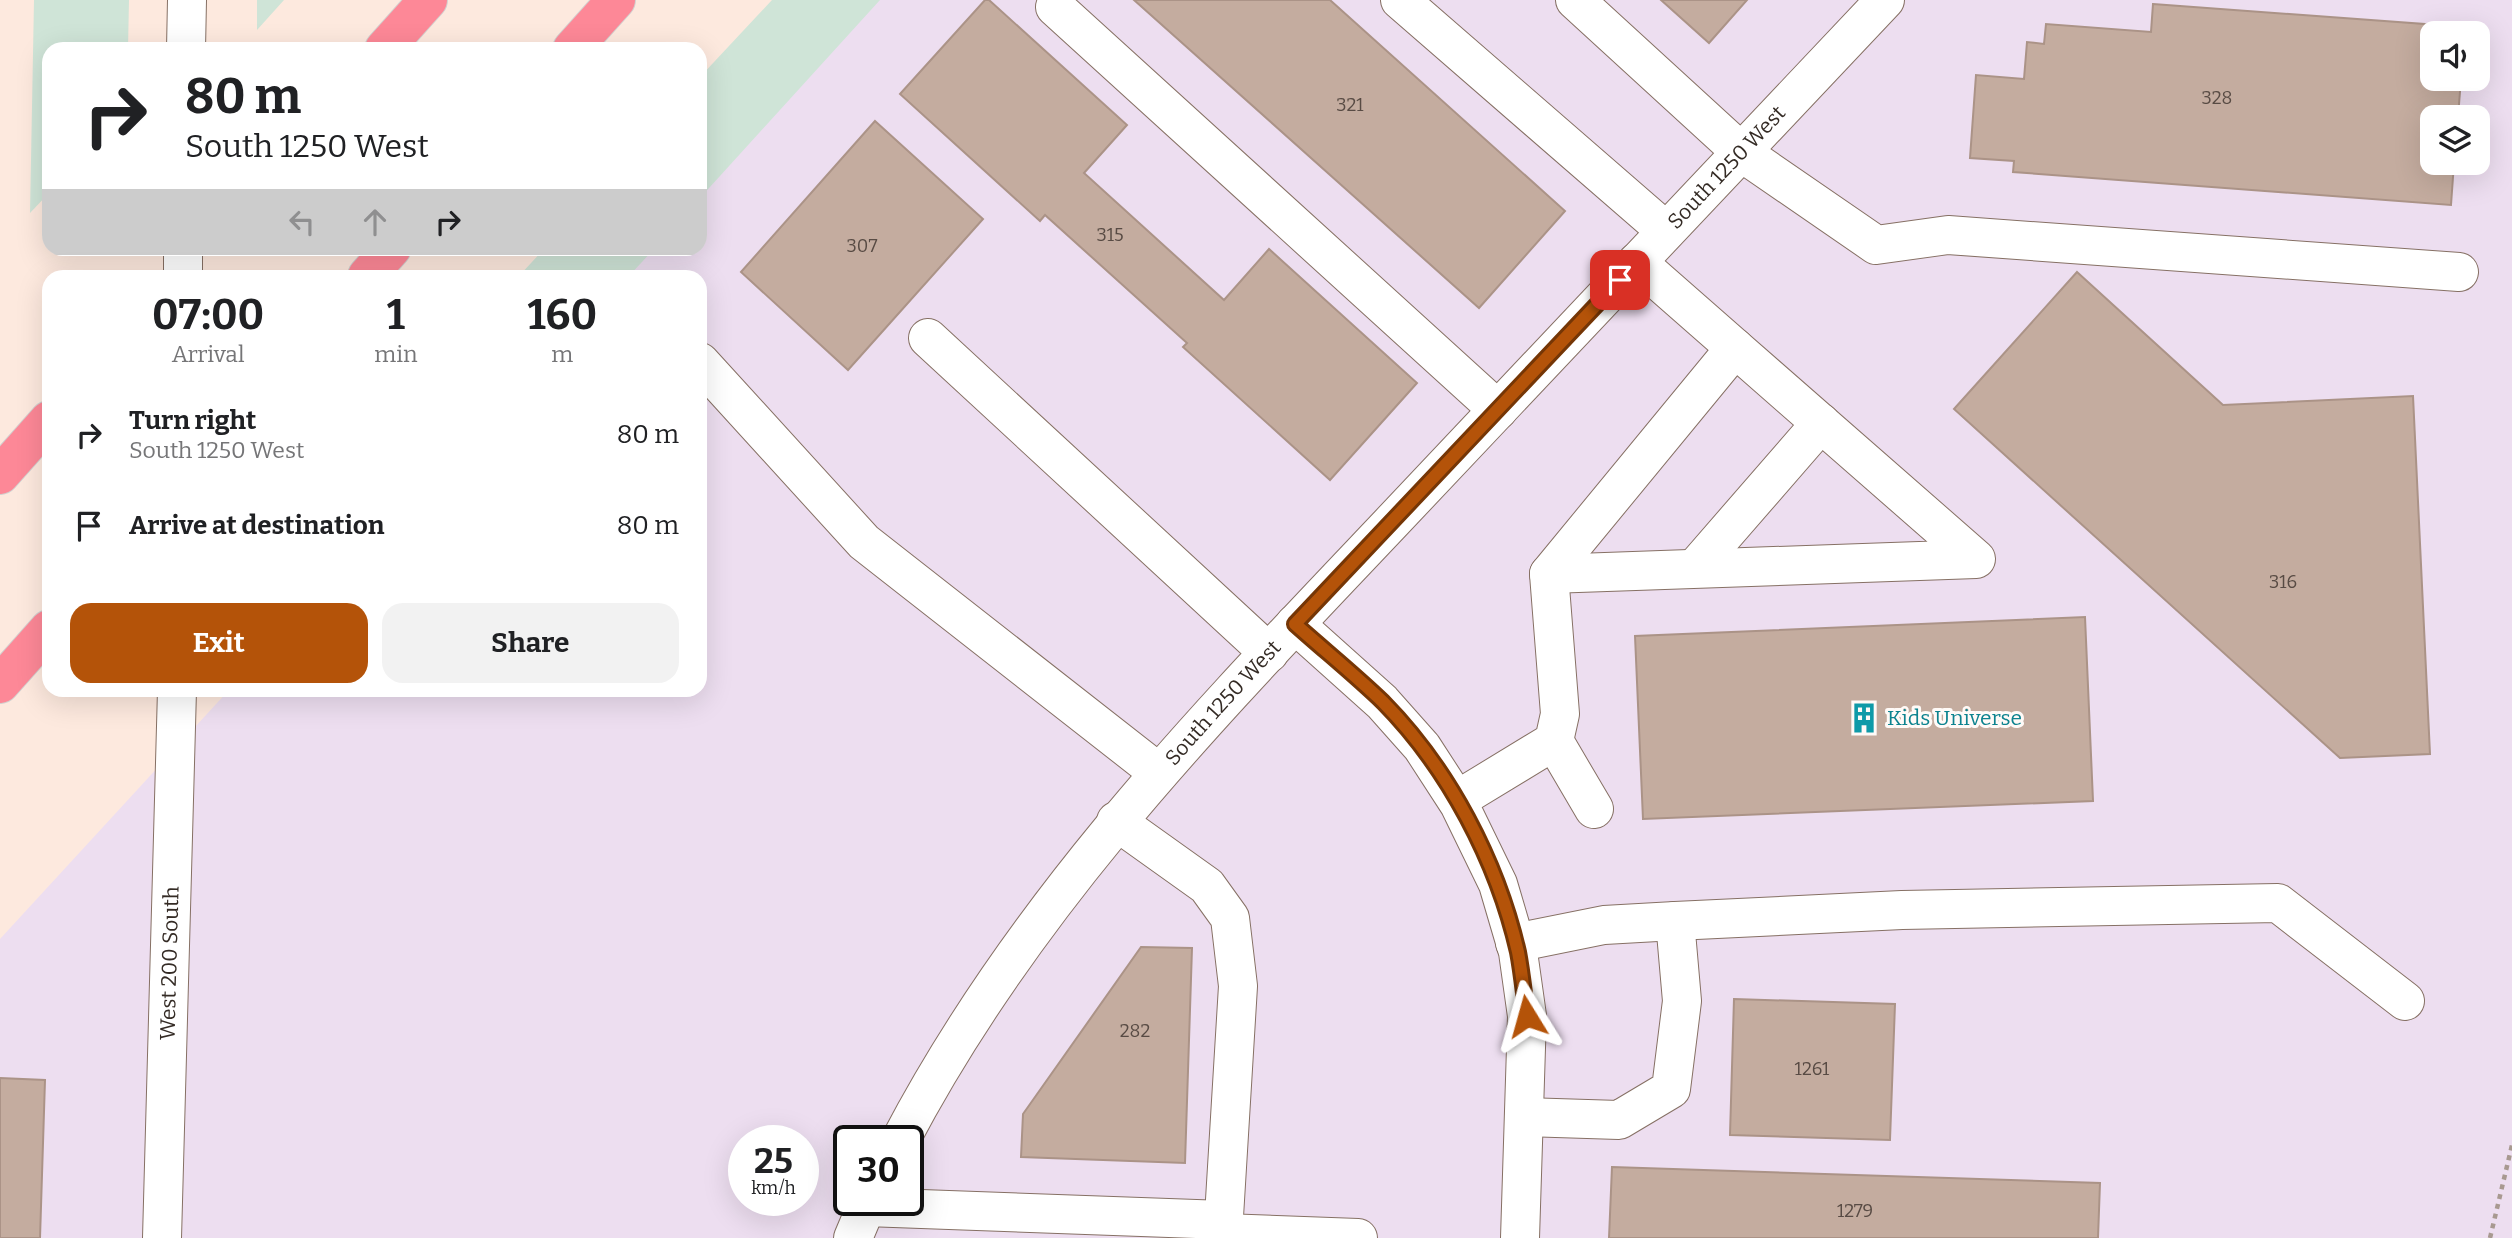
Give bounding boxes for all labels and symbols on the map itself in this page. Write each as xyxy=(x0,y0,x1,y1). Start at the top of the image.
house number: 328 xyxy=(2202,87,2232,109)
house number: 321 xyxy=(1336,94,1364,116)
street label: South 1250 West xyxy=(1662,100,1791,234)
house number: 315 xyxy=(1096,224,1124,246)
house number: 307 xyxy=(847,235,877,257)
pin xyxy=(1590,250,1650,310)
house number: 316 xyxy=(2269,571,2297,593)
street label: South 1250 West xyxy=(1159,634,1287,771)
building icon: Kids Universe xyxy=(1847,701,1881,735)
place label: Kids Universe xyxy=(1887,705,2022,731)
street label: West 200 South xyxy=(154,886,185,1040)
position arrow xyxy=(1490,979,1564,1053)
house number: 282 xyxy=(1120,1020,1150,1042)
house number: 1261 xyxy=(1795,1058,1830,1080)
speed limit sign: 30 xyxy=(833,1125,924,1216)
house number: 1279 xyxy=(1837,1200,1873,1222)

